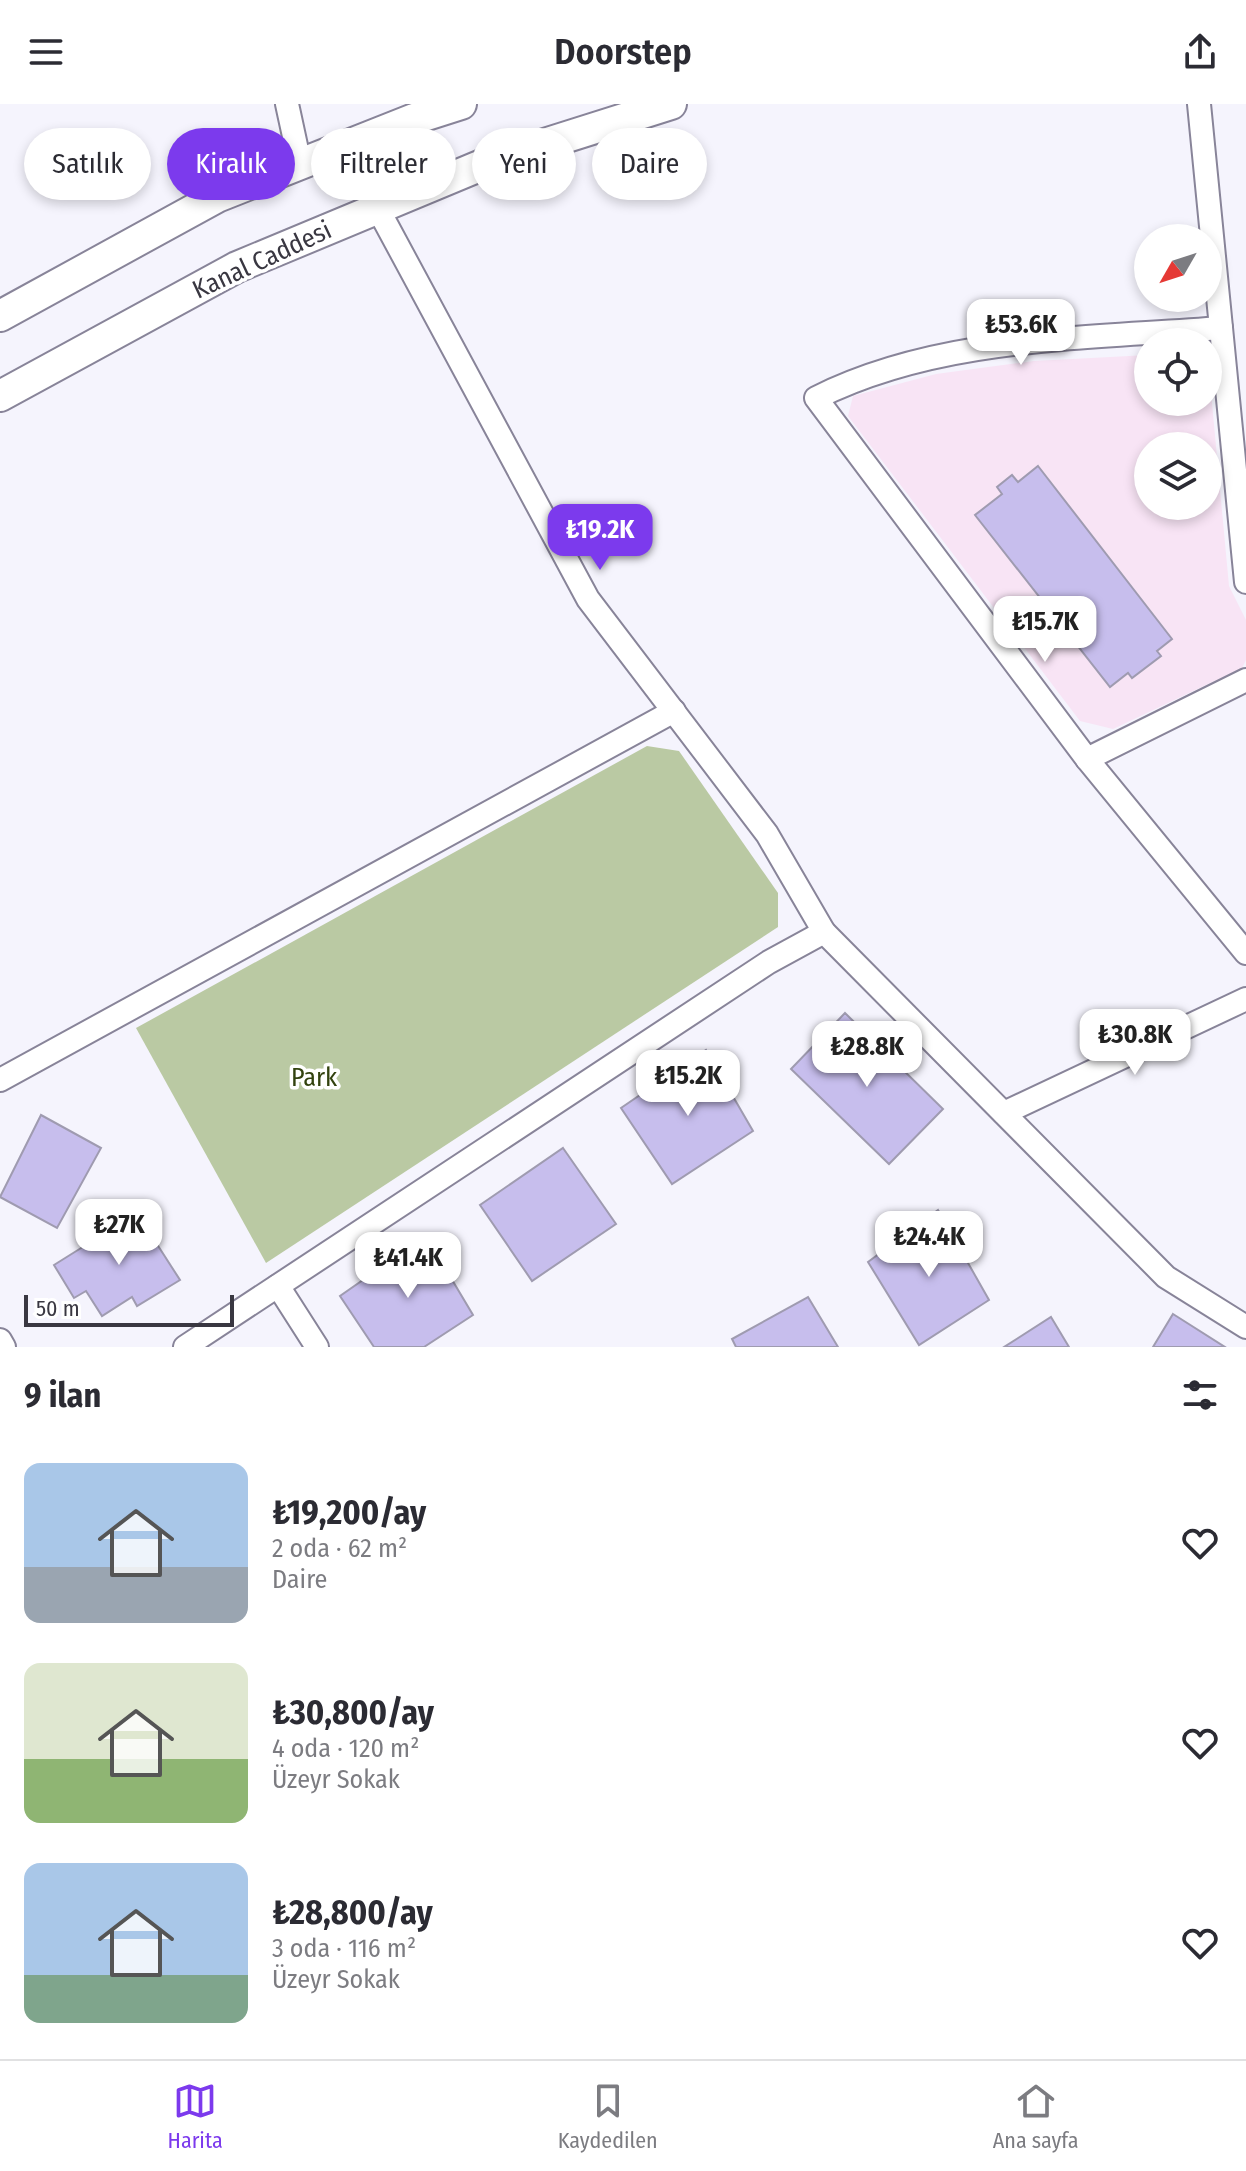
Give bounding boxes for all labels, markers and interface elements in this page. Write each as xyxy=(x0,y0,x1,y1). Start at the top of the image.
icon: menu xyxy=(24,30,68,74)
text: Doorstep xyxy=(554,30,692,74)
icon: share xyxy=(1178,30,1222,74)
chip: Satılık xyxy=(24,128,151,200)
chip: Kiralık xyxy=(167,128,295,200)
chip: Filtreler xyxy=(311,128,456,200)
chip: Yeni xyxy=(472,128,576,200)
chip: Daire xyxy=(592,128,707,200)
street label: Kanal Caddesi xyxy=(188,214,336,306)
north arrow xyxy=(1134,224,1222,312)
map controls xyxy=(1134,224,1222,520)
pin: ₺53.6K xyxy=(956,299,1086,367)
text: ₺53.6K xyxy=(985,309,1057,340)
button: locate xyxy=(1134,328,1222,416)
button: layers xyxy=(1134,432,1222,520)
pin: ₺19.2K xyxy=(535,504,665,572)
text: ₺19.2K xyxy=(566,514,634,545)
pin: ₺15.7K xyxy=(980,596,1110,664)
text: ₺15.7K xyxy=(1011,606,1079,637)
pin: ₺30.8K xyxy=(1070,1009,1200,1077)
text: ₺30.8K xyxy=(1098,1019,1172,1050)
pin: ₺28.8K xyxy=(802,1021,932,1089)
text: ₺28.8K xyxy=(830,1031,904,1062)
pin: ₺15.2K xyxy=(623,1050,753,1118)
text: ₺15.2K xyxy=(654,1060,722,1091)
park label: Park xyxy=(291,1062,338,1093)
pin: ₺27K xyxy=(72,1199,166,1267)
text: ₺27K xyxy=(93,1209,145,1240)
pin: ₺24.4K xyxy=(864,1211,994,1279)
text: ₺24.4K xyxy=(893,1221,965,1252)
pin: ₺41.4K xyxy=(343,1232,473,1300)
text: ₺41.4K xyxy=(373,1242,443,1273)
scale bar xyxy=(24,1291,234,1327)
text: 50 m xyxy=(36,1295,80,1322)
icon: filters xyxy=(1178,1373,1222,1417)
text: 9 ilan xyxy=(24,1375,101,1416)
text: ₺19,200/ay xyxy=(272,1492,426,1533)
icon: home xyxy=(88,1495,184,1591)
icon: heart xyxy=(1178,1521,1222,1565)
text: 2 oda · 62 m² xyxy=(272,1533,407,1564)
text: Daire xyxy=(272,1564,327,1595)
text: ₺30,800/ay xyxy=(272,1692,434,1733)
icon: home xyxy=(88,1695,184,1791)
icon: heart xyxy=(1178,1721,1222,1765)
text: 4 oda · 120 m² xyxy=(272,1733,419,1764)
text: Üzeyr Sokak xyxy=(272,1764,400,1795)
text: ₺28,800/ay xyxy=(272,1892,433,1933)
icon: home xyxy=(88,1895,184,1991)
icon: heart xyxy=(1178,1921,1222,1965)
text: 3 oda · 116 m² xyxy=(272,1933,416,1964)
text: Üzeyr Sokak xyxy=(272,1964,400,1995)
tab: Harita xyxy=(168,2079,223,2154)
tab: Kaydedilen xyxy=(558,2079,658,2154)
tab: Ana sayfa xyxy=(993,2079,1078,2154)

